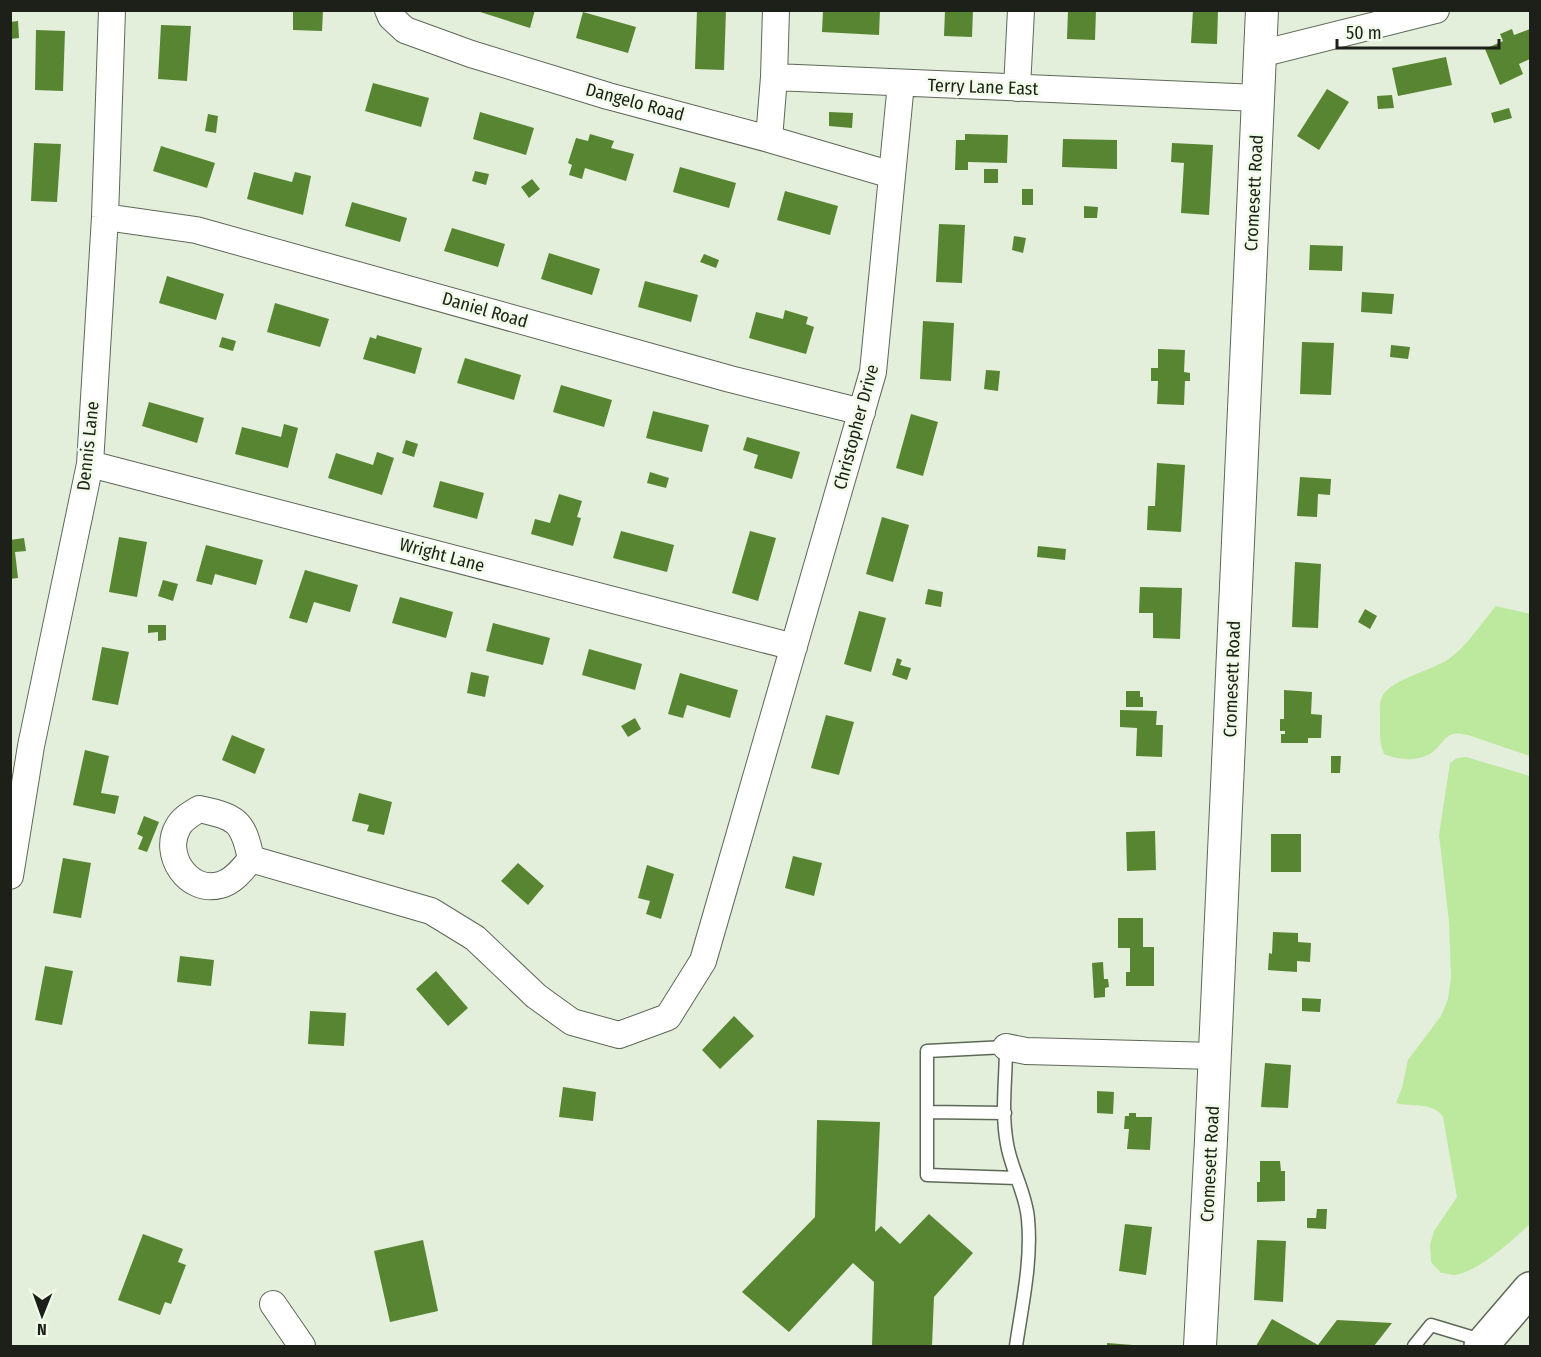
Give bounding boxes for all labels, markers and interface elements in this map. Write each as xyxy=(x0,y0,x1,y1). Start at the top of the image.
scale bar xyxy=(1337,12,1499,50)
text: 50 m xyxy=(1346,22,1382,44)
street label: Terry Lane East xyxy=(927,74,1039,100)
street label: Dangelo Road xyxy=(583,78,687,126)
street label: Cromesett Road xyxy=(1240,134,1268,252)
street label: Daniel Road xyxy=(440,287,530,333)
street label: Christopher Drive xyxy=(829,362,883,492)
street label: Dennis Lane xyxy=(72,400,104,492)
street label: Wright Lane xyxy=(397,533,487,577)
street label: Cromesett Road xyxy=(1219,620,1245,738)
street label: Cromesett Road xyxy=(1196,1105,1224,1223)
north arrow xyxy=(12,1285,72,1345)
text: N xyxy=(37,1320,47,1339)

